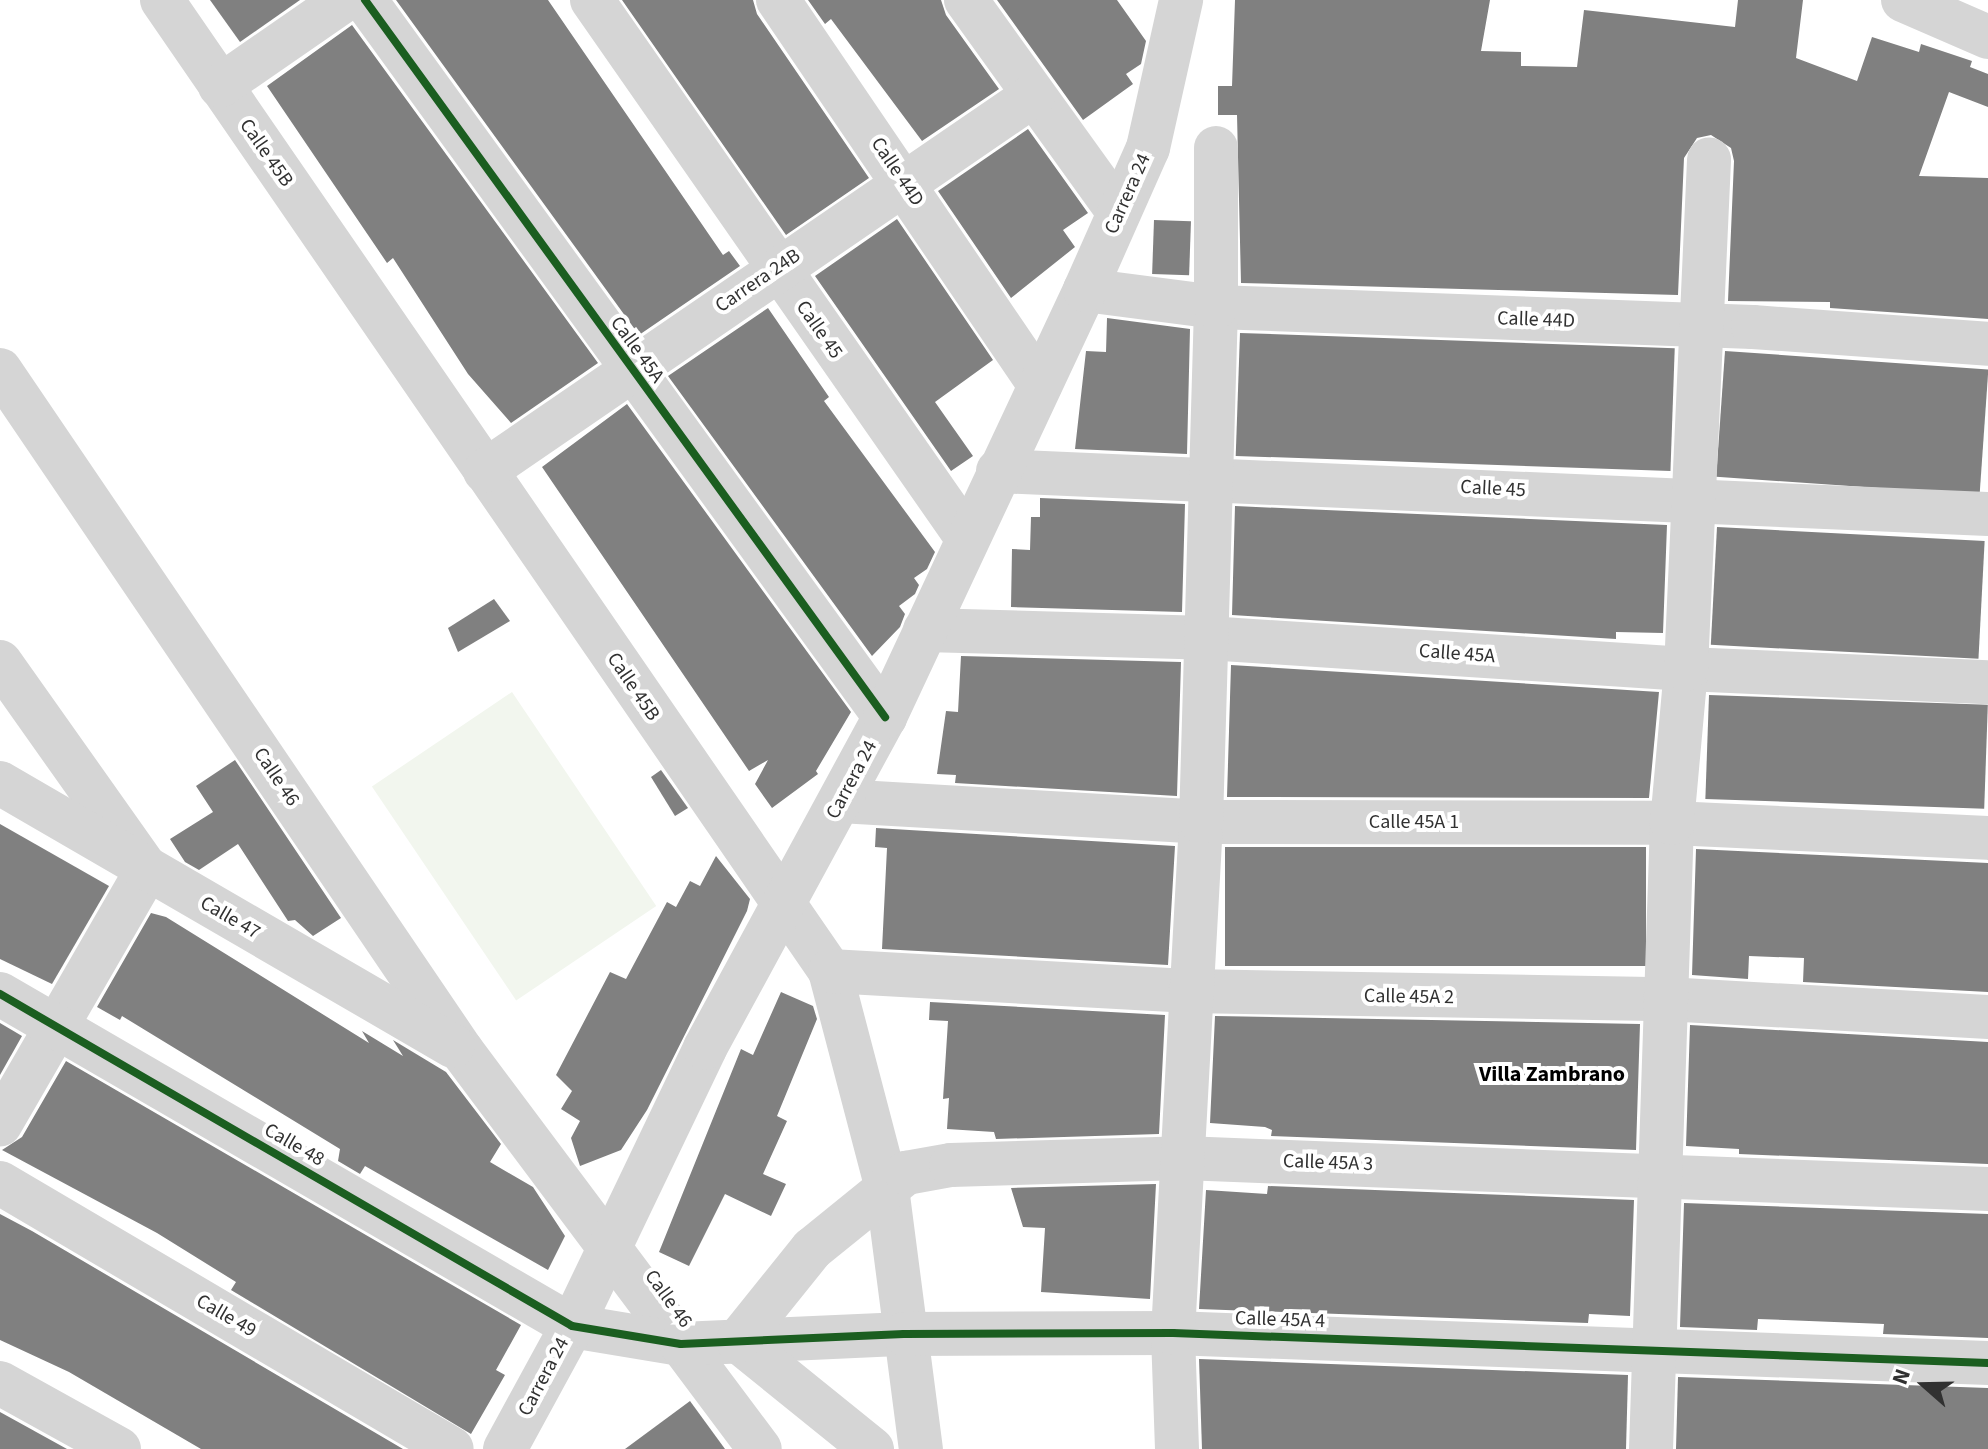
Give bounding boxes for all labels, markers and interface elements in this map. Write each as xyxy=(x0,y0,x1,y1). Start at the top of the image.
street label: Calle 45B xyxy=(234,114,298,192)
street label: Calle 44D xyxy=(865,133,929,211)
street label: Carrera 24 xyxy=(1100,150,1156,238)
street label: Carrera 24B xyxy=(711,244,805,318)
street label: Calle 45 xyxy=(790,296,848,364)
street label: Calle 44D xyxy=(1497,307,1575,333)
street label: Calle 45A xyxy=(605,312,669,388)
street label: Calle 45 xyxy=(1460,475,1526,503)
street label: Calle 45A xyxy=(1418,639,1496,669)
street label: Calle 45B xyxy=(601,648,665,726)
street label: Carrera 24 xyxy=(821,737,883,823)
street label: Calle 46 xyxy=(248,743,304,811)
street label: Calle 45A 1 xyxy=(1369,810,1459,834)
street label: Calle 47 xyxy=(196,891,264,945)
street label: Calle 45A 2 xyxy=(1364,984,1454,1010)
district label: Villa Zambrano xyxy=(1479,1062,1625,1088)
street label: Calle 48 xyxy=(260,1118,328,1172)
street label: Calle 45A 3 xyxy=(1282,1149,1374,1177)
street label: Calle 46 xyxy=(639,1265,697,1333)
street label: Calle 49 xyxy=(192,1289,260,1343)
street label: Calle 45A 4 xyxy=(1234,1306,1326,1334)
street label: Carrera 24 xyxy=(513,1334,575,1420)
north arrow xyxy=(1884,1345,1964,1425)
text: N xyxy=(1884,1364,1919,1389)

